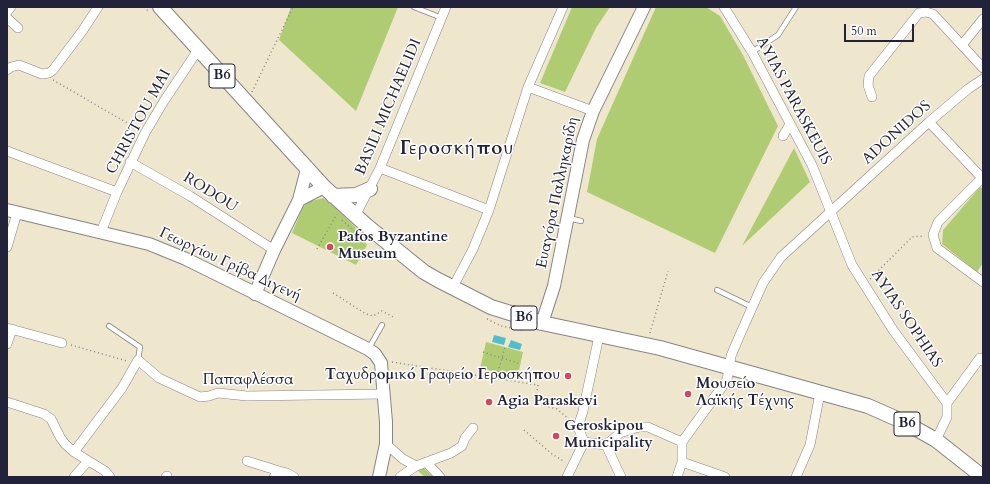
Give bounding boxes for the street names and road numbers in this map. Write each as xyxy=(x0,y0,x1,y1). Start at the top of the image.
street label: AYIAS PARASKEUIS xyxy=(752,34,834,168)
street label: BASILI MICHAELIDI xyxy=(352,36,426,178)
road number: B6 xyxy=(209,64,235,88)
street label: CHRISTOU MAI xyxy=(103,66,175,178)
street label: ADONIDOS xyxy=(859,97,935,169)
street label: Ευαγόρα Παλληκαρίδη xyxy=(533,116,583,270)
street label: RODOU xyxy=(179,169,241,217)
street label: Γεωργίου Γρίβα Διγενή xyxy=(156,224,304,306)
street label: AYIAS SOPHIAS xyxy=(867,267,945,371)
road number: B6 xyxy=(511,306,537,330)
street label: Παπαφλέσσα xyxy=(203,372,293,390)
road number: B6 xyxy=(894,412,920,436)

